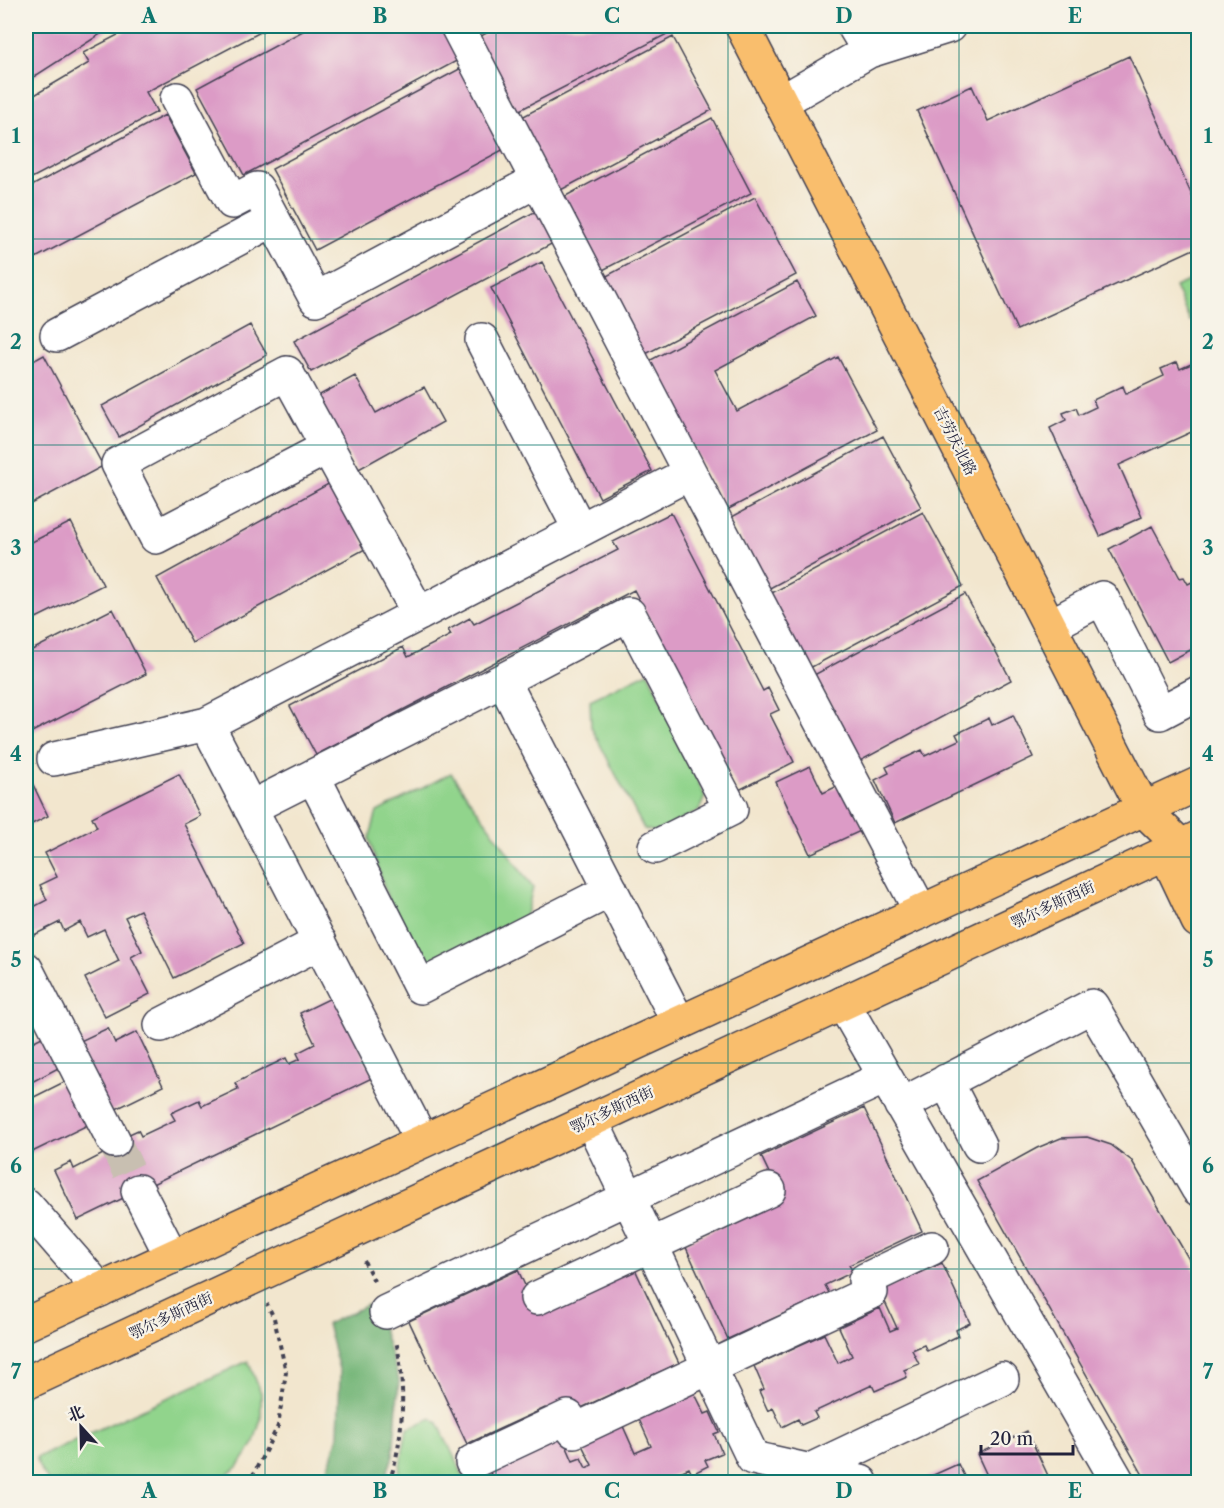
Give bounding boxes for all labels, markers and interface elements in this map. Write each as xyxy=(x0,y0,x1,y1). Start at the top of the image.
text: A xyxy=(140,4,157,28)
text: B xyxy=(373,4,388,28)
text: C xyxy=(604,4,620,28)
text: D xyxy=(835,4,853,28)
text: E xyxy=(1068,4,1082,28)
text: 1 xyxy=(12,124,21,148)
text: 1 xyxy=(1204,124,1213,148)
text: 2 xyxy=(10,330,22,354)
text: 2 xyxy=(1202,330,1214,354)
street label: 吉劳庆北路 xyxy=(930,403,981,479)
text: 3 xyxy=(10,536,22,560)
text: 3 xyxy=(1202,536,1214,560)
text: 4 xyxy=(10,742,22,766)
text: 4 xyxy=(1202,742,1214,766)
street label: 鄂尔多斯西街 xyxy=(1008,877,1098,932)
text: 5 xyxy=(10,948,22,972)
text: 5 xyxy=(1202,948,1214,972)
street label: 鄂尔多斯西街 xyxy=(567,1082,657,1137)
text: 6 xyxy=(10,1154,22,1178)
text: 6 xyxy=(1202,1154,1214,1178)
street label: 鄂尔多斯西街 xyxy=(126,1288,216,1343)
text: 7 xyxy=(11,1360,22,1384)
text: 7 xyxy=(1203,1360,1214,1384)
north arrow xyxy=(51,1397,111,1457)
text: 北 xyxy=(64,1401,87,1425)
scale bar xyxy=(981,1418,1072,1456)
text: 20 m xyxy=(990,1428,1034,1450)
text: A xyxy=(140,1479,157,1503)
text: B xyxy=(373,1479,388,1503)
text: C xyxy=(604,1479,620,1503)
text: D xyxy=(835,1479,853,1503)
text: E xyxy=(1068,1479,1082,1503)

